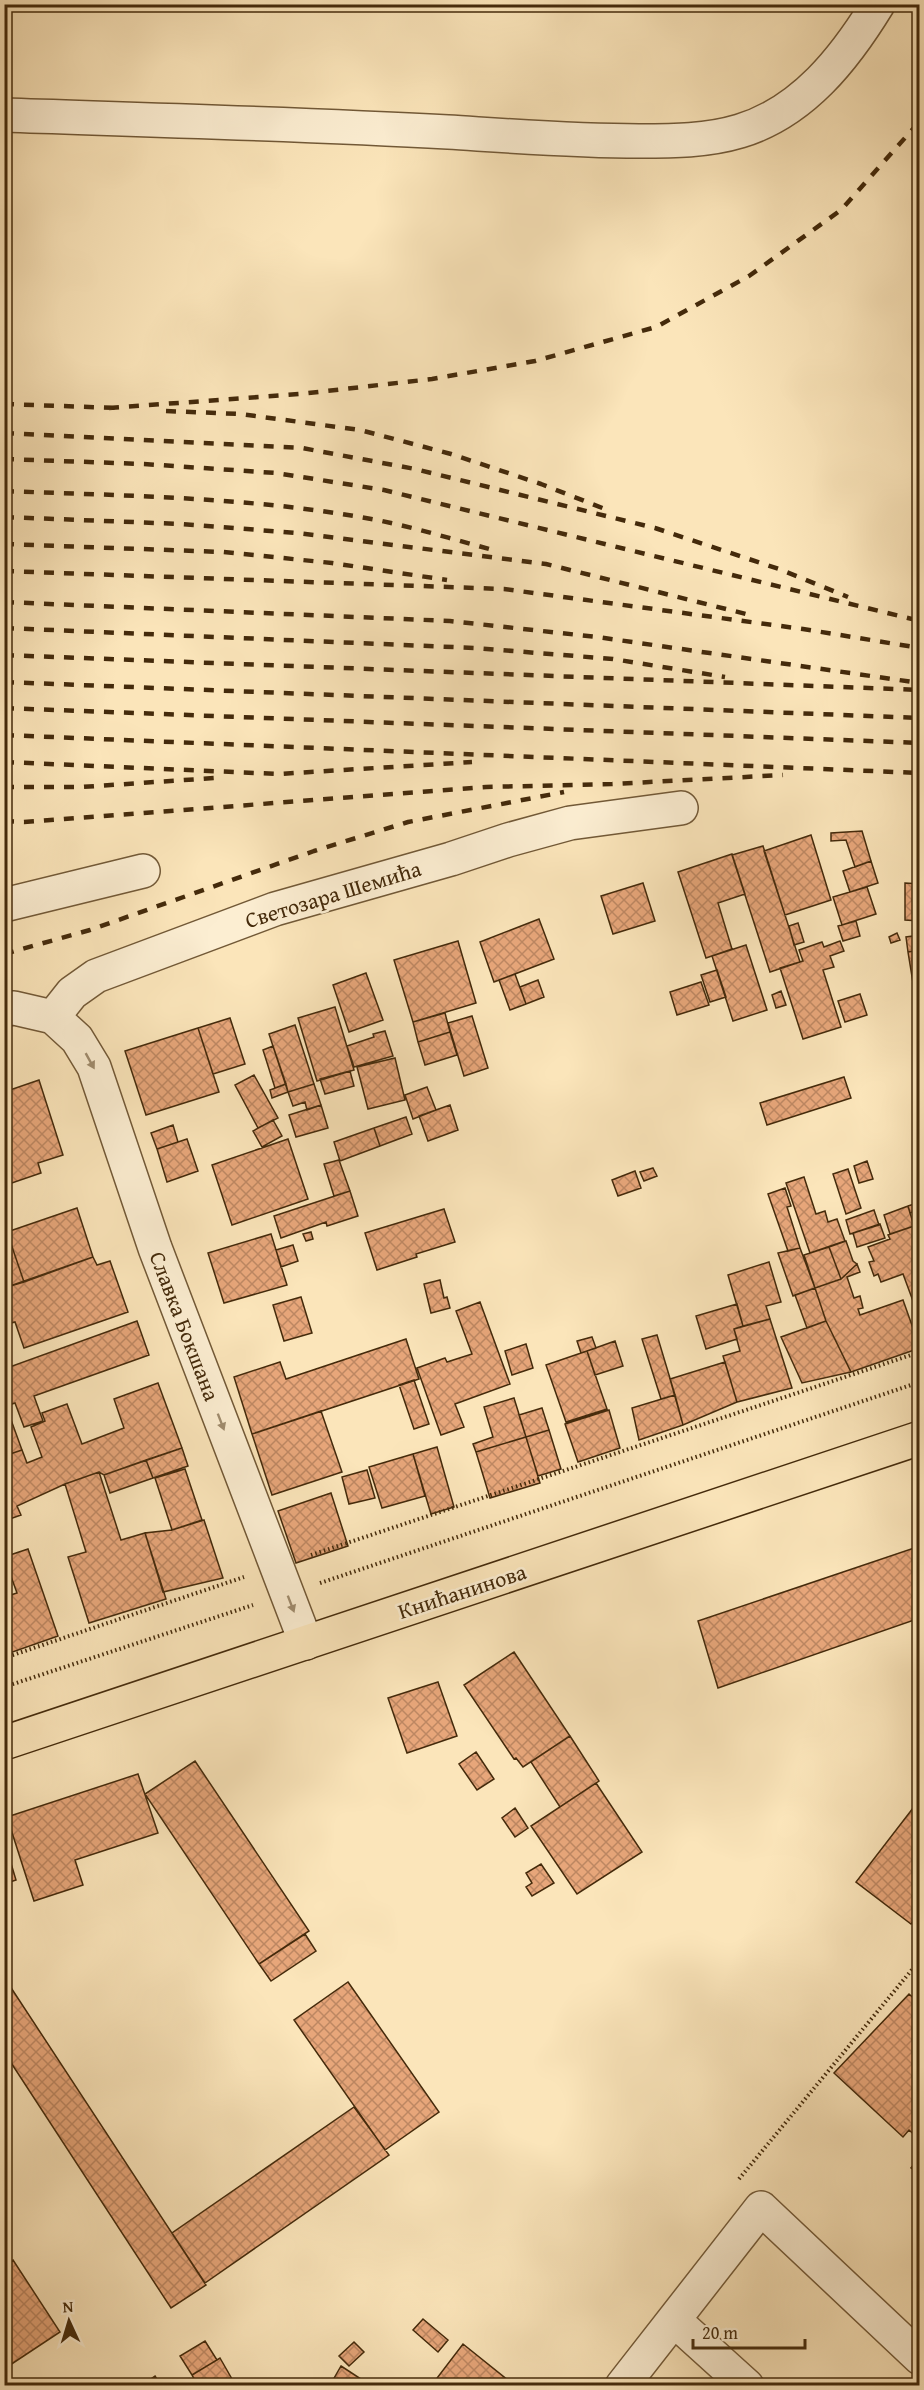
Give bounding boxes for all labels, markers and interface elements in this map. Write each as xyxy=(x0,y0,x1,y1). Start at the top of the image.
street label: Светозара Шемића xyxy=(241,852,425,936)
one-way arrow xyxy=(85,1053,95,1070)
street label: Славка Бокшана xyxy=(142,1247,228,1406)
one-way arrow xyxy=(217,1413,227,1431)
street label: Книћанинова xyxy=(394,1555,531,1627)
one-way arrow xyxy=(287,1595,296,1613)
north arrow xyxy=(39,2291,99,2351)
text: N xyxy=(62,2294,74,2318)
scale bar xyxy=(693,2312,806,2350)
text: 20 m xyxy=(702,2319,738,2346)

